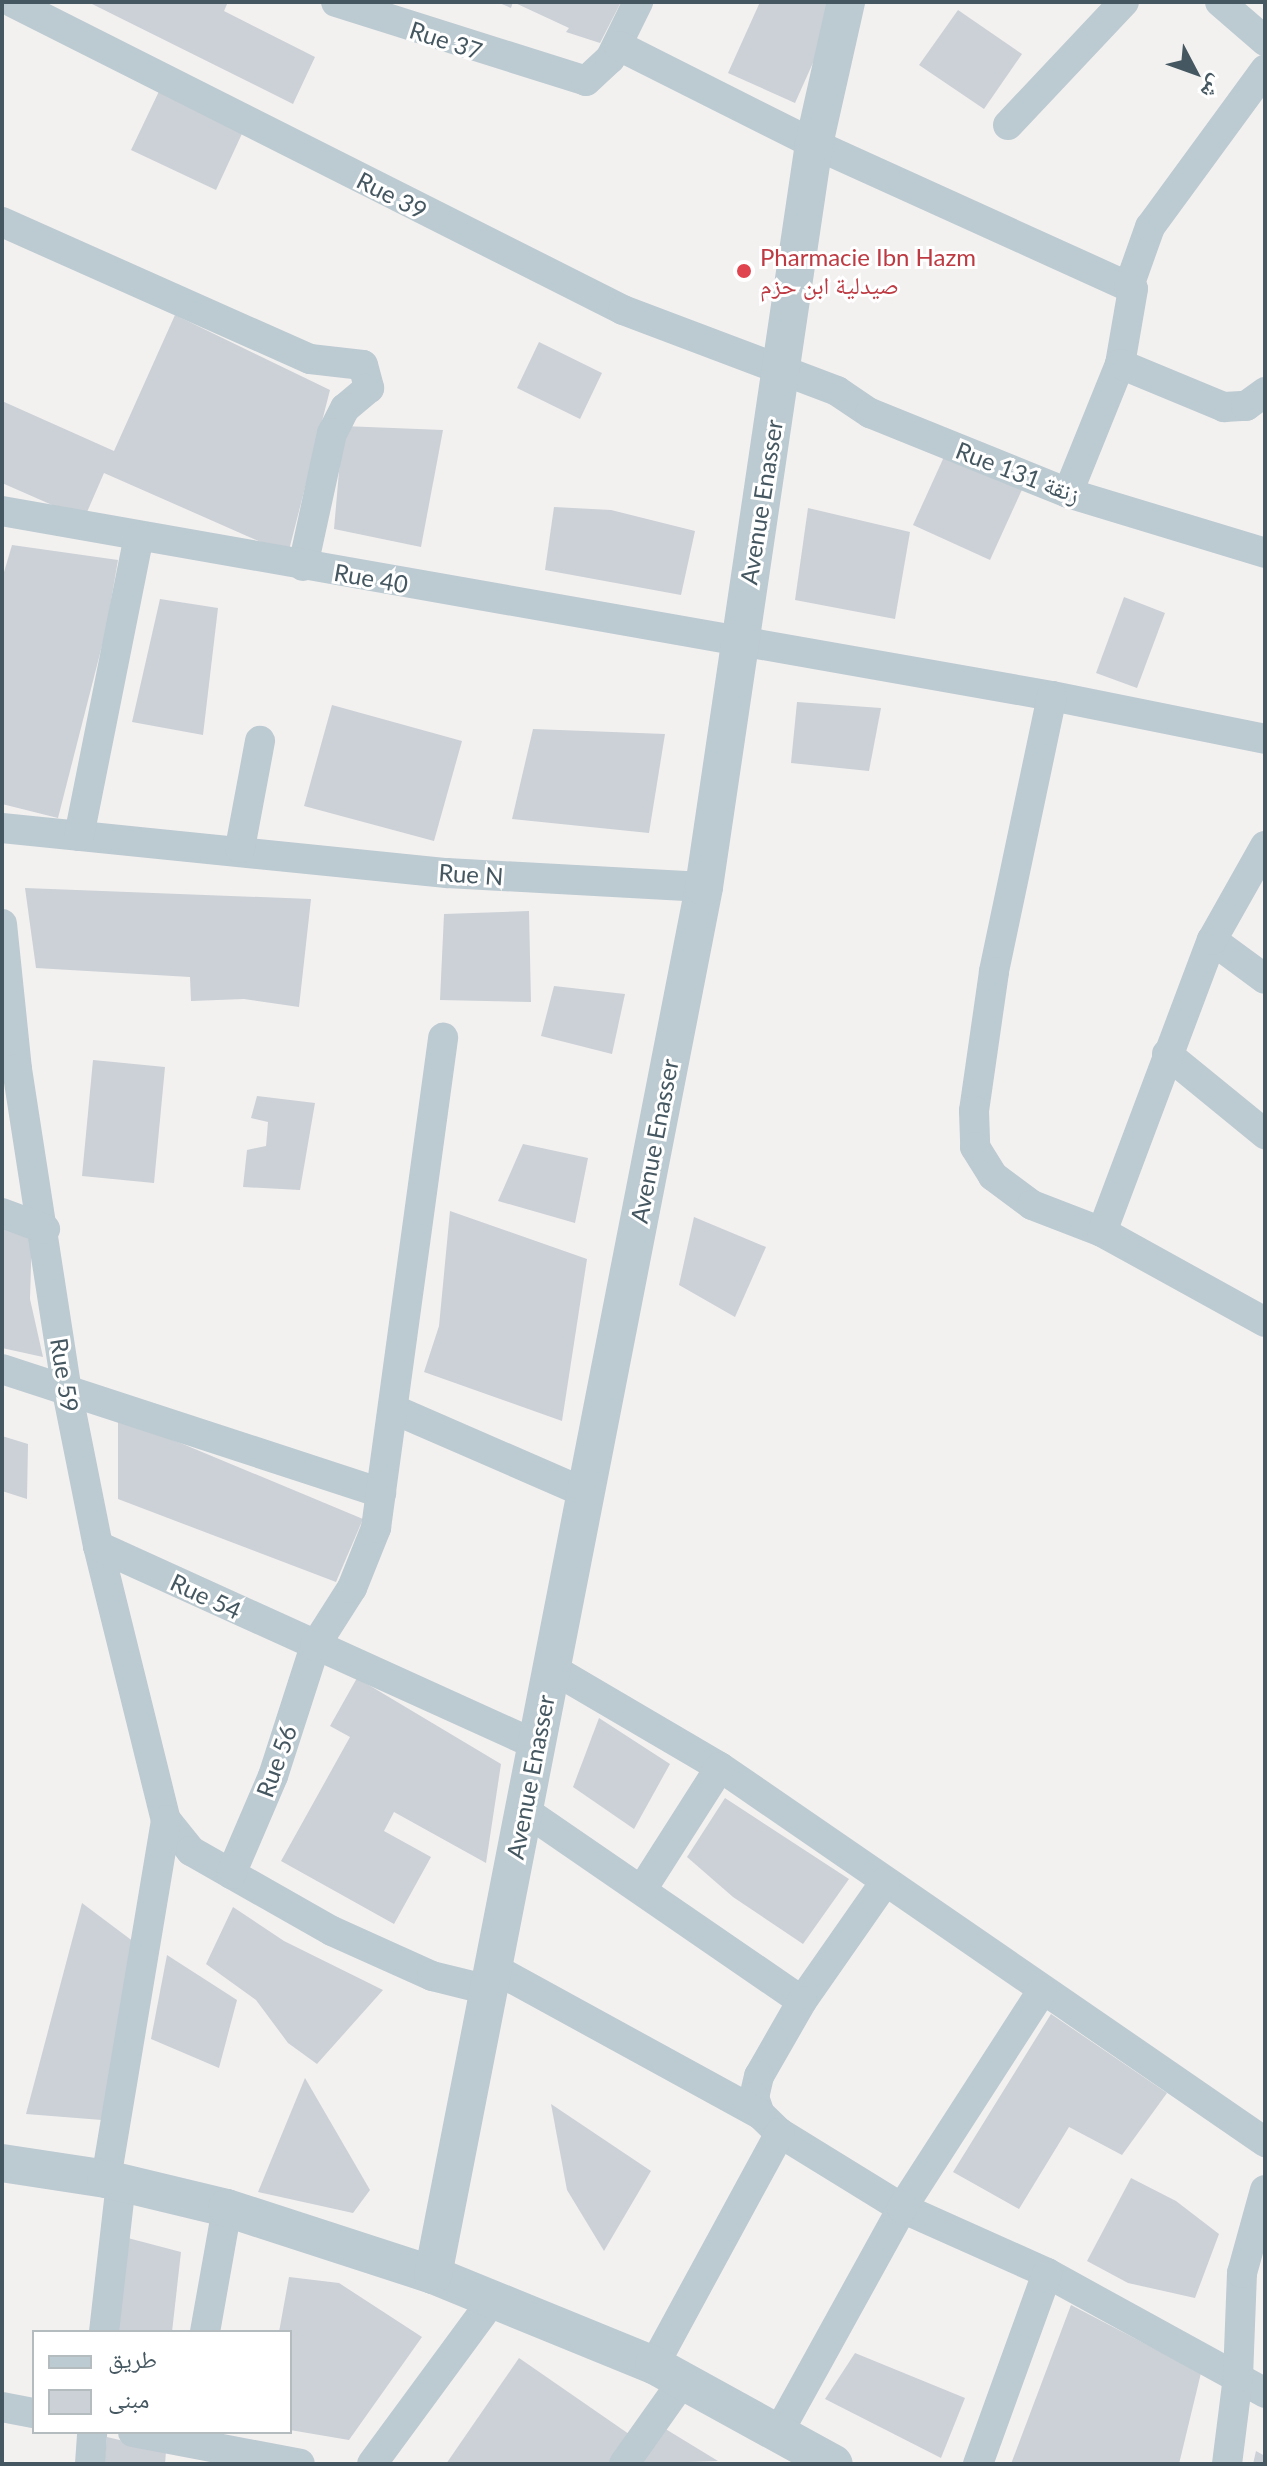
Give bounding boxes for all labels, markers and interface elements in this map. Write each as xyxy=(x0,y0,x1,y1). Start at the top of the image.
street label: Rue 37 xyxy=(406,15,486,65)
north arrow xyxy=(1155,32,1235,112)
text: ش xyxy=(1196,70,1231,106)
street label: Rue 39 xyxy=(352,165,432,225)
place label: Pharmacie Ibn Hazm صيدلية ابن حزم xyxy=(760,243,976,299)
marker: Pharmacie Ibn Hazm صيدلية ابن حزم xyxy=(735,262,753,280)
street label: Avenue Enasser xyxy=(734,417,788,587)
street label: Rue 131 زنقة xyxy=(952,435,1084,509)
street label: Rue 40 xyxy=(332,557,410,599)
street label: Rue N xyxy=(438,857,504,891)
street label: Avenue Enasser xyxy=(624,1056,684,1226)
street label: Rue 59 xyxy=(45,1336,85,1414)
street label: Rue 54 xyxy=(166,1567,246,1625)
street label: Avenue Enasser xyxy=(500,1692,560,1862)
street label: Rue 56 xyxy=(250,1721,302,1801)
legend xyxy=(32,2330,292,2434)
text: طريق xyxy=(108,2344,157,2373)
text: مبنى xyxy=(108,2384,149,2413)

